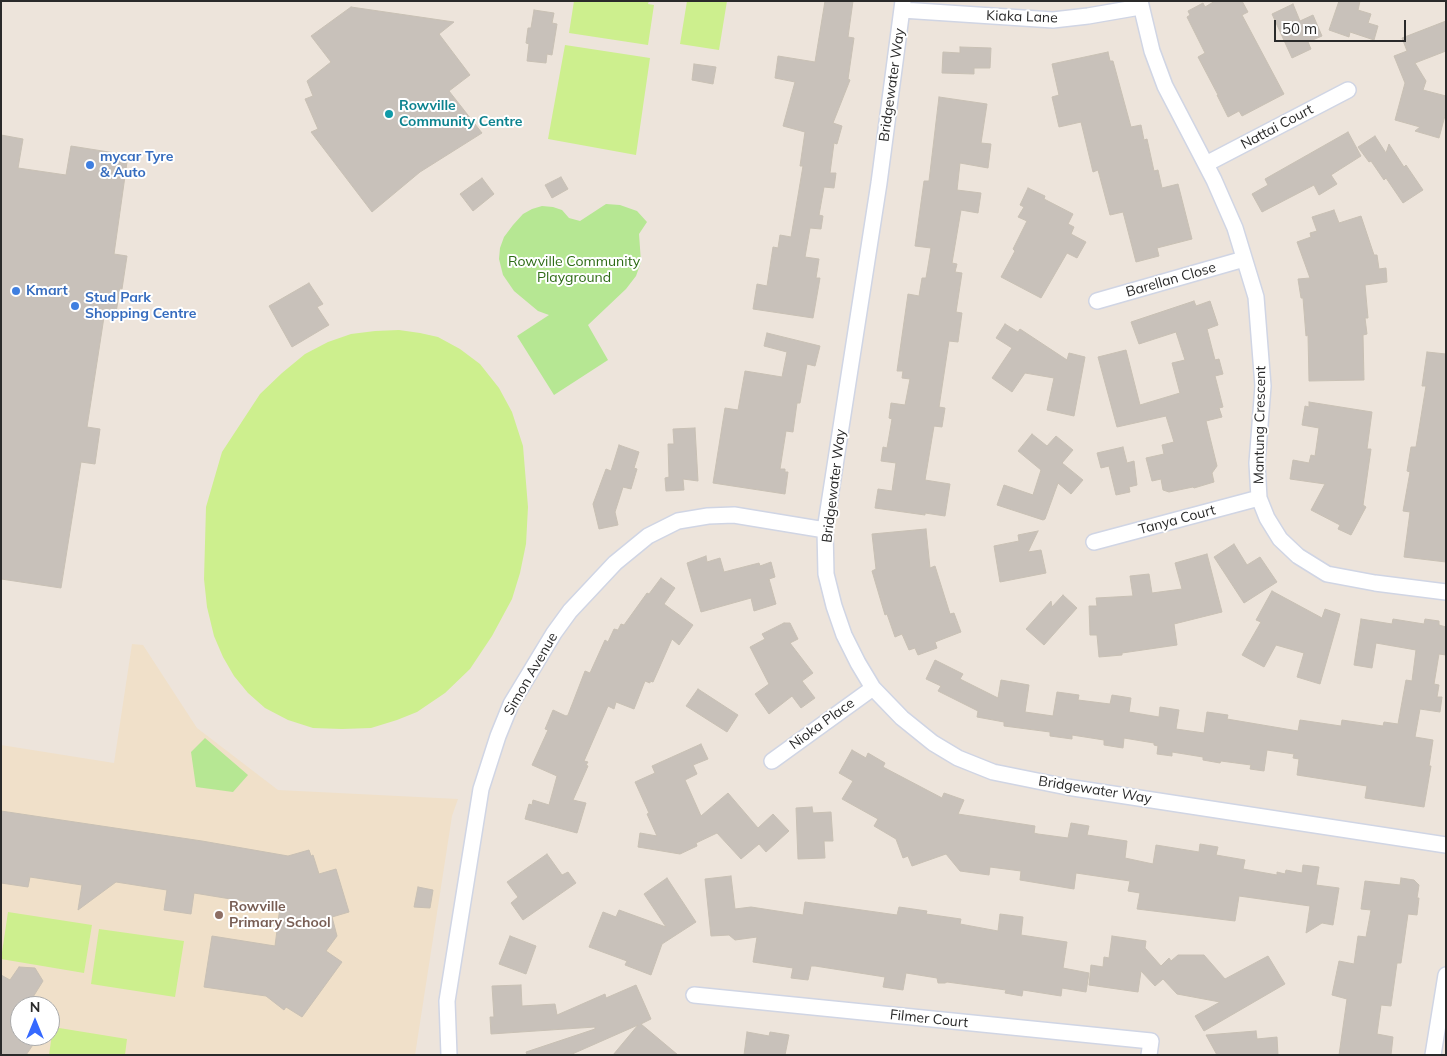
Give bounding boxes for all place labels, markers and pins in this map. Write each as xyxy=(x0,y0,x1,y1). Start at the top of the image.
place label: Rowville Community Centre xyxy=(399,98,522,130)
marker: Rowville Community Centre xyxy=(383,108,395,120)
place label: mycar Tyre & Auto xyxy=(100,149,173,182)
marker: mycar Tyre & Auto xyxy=(84,159,96,171)
place label: Kmart xyxy=(26,283,68,299)
marker: Kmart xyxy=(10,285,22,297)
place label: Stud Park Shopping Centre xyxy=(85,290,196,322)
marker: Stud Park Shopping Centre xyxy=(69,300,81,312)
place label: Rowville Primary School xyxy=(229,899,331,932)
marker: Rowville Primary School xyxy=(213,909,225,921)

